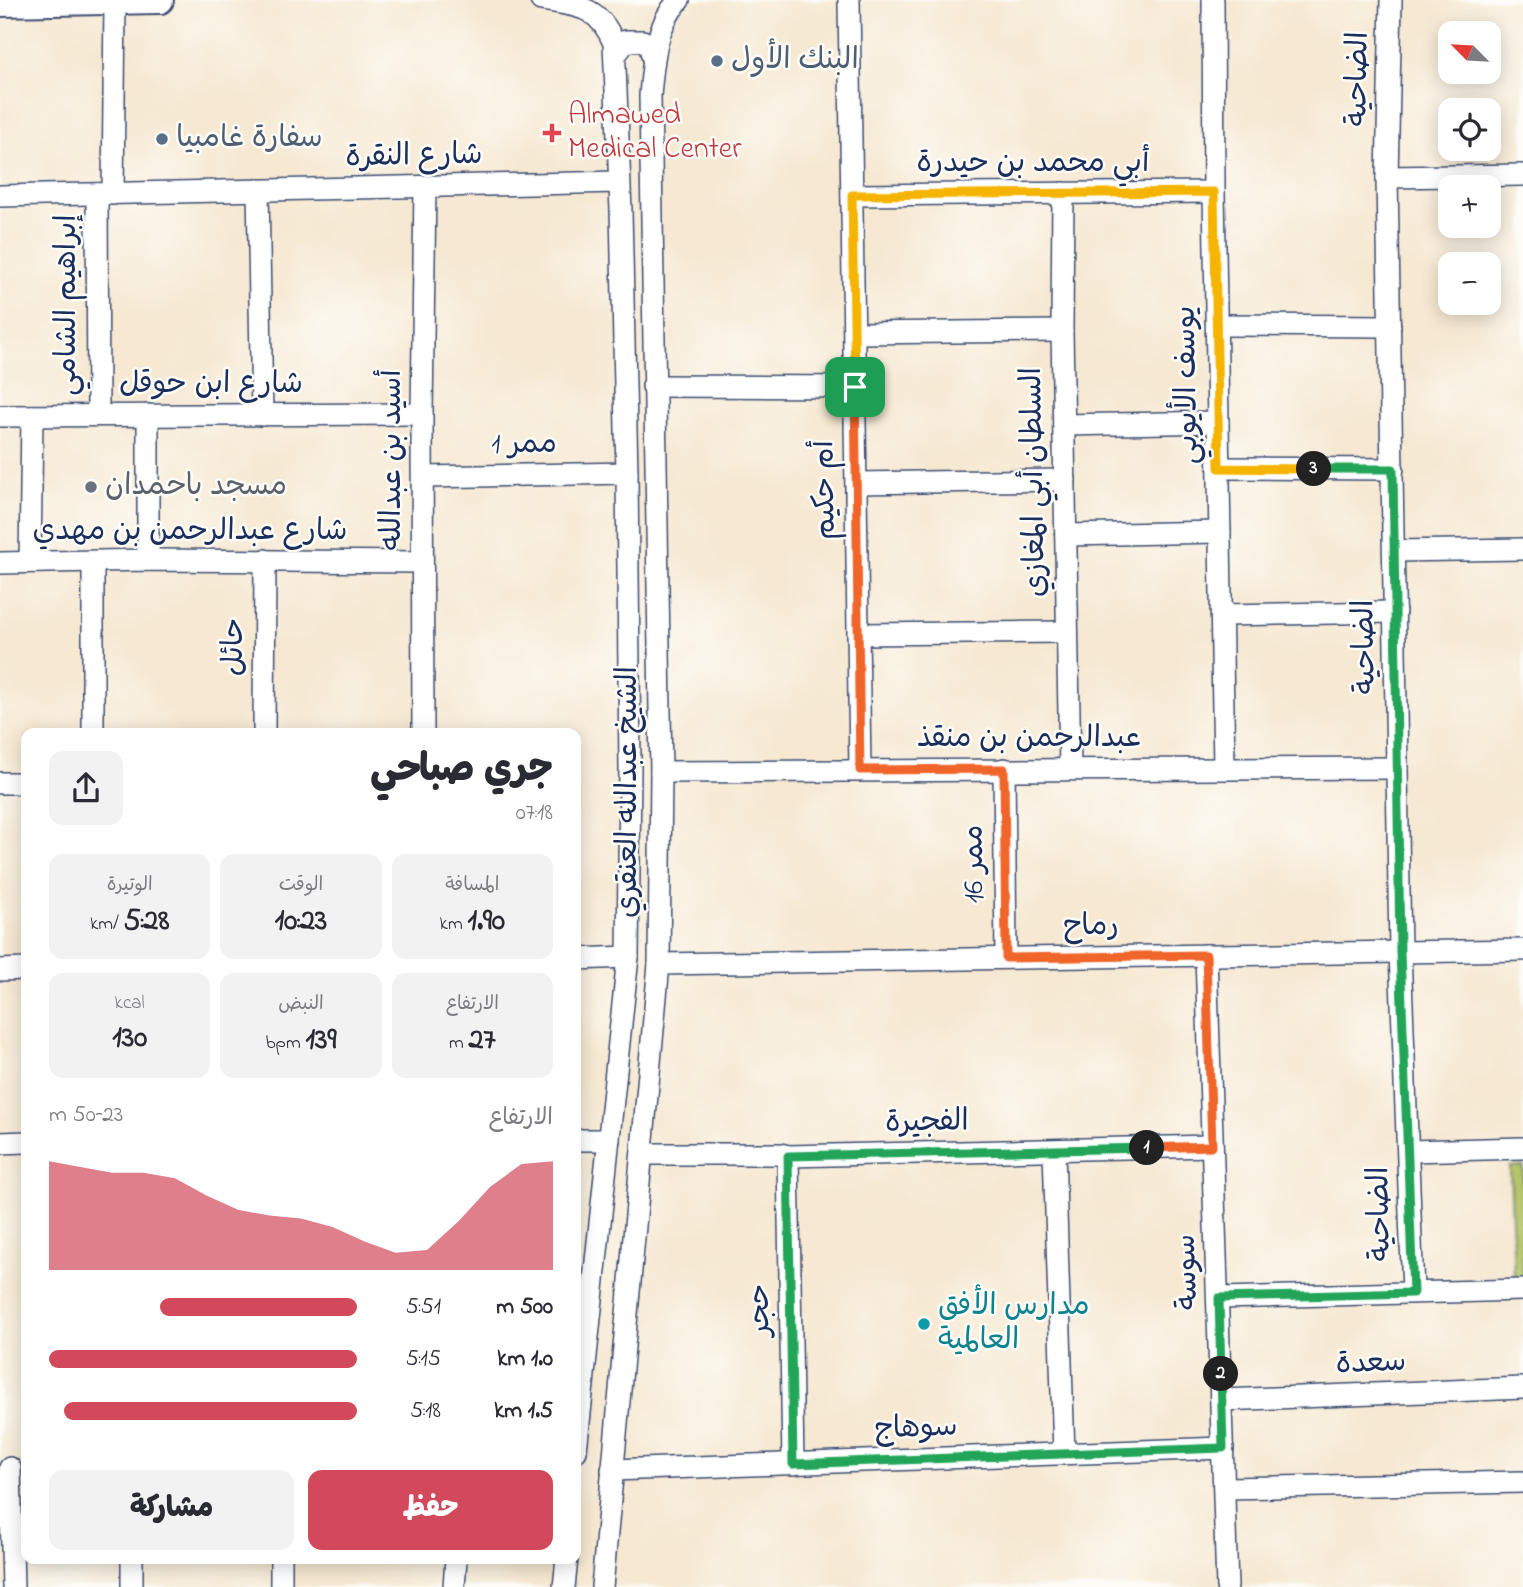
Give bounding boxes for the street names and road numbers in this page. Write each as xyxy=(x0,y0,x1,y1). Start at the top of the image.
street label: الضاحية xyxy=(1336,31,1382,127)
street label: شارع النقرة xyxy=(345,134,483,180)
street label: أبي محمد بن حيدرة xyxy=(917,142,1149,187)
street label: إبراهيم الشامي xyxy=(46,214,91,396)
street label: يوسف الأيوبي xyxy=(1164,305,1212,465)
street label: شارع ابن حوقل xyxy=(119,363,303,407)
street label: السلطان أبي المغازي xyxy=(1011,366,1060,597)
street label: أسيد بن عبدالله xyxy=(371,369,415,551)
street label: ممر 1 xyxy=(491,422,557,468)
street label: أم حكيم xyxy=(803,440,849,540)
street label: شارع عبدالرحمن بن مهدي xyxy=(33,510,347,554)
street label: الضاحية xyxy=(1343,599,1389,695)
street label: حائل xyxy=(213,618,257,676)
street label: الشيخ عبدالله العنقري xyxy=(607,666,651,918)
street label: عبدالرحمن بن منقذ xyxy=(917,717,1141,761)
street label: ممر 16 xyxy=(952,824,998,904)
street label: رماح xyxy=(1063,905,1119,949)
street label: الفجيرة xyxy=(885,1100,969,1146)
street label: الضاحية xyxy=(1358,1166,1404,1262)
street label: سوسة xyxy=(1165,1233,1211,1311)
street label: حجر xyxy=(739,1283,784,1340)
street label: سعدة xyxy=(1335,1341,1407,1387)
street label: سوهاج xyxy=(874,1406,958,1452)

